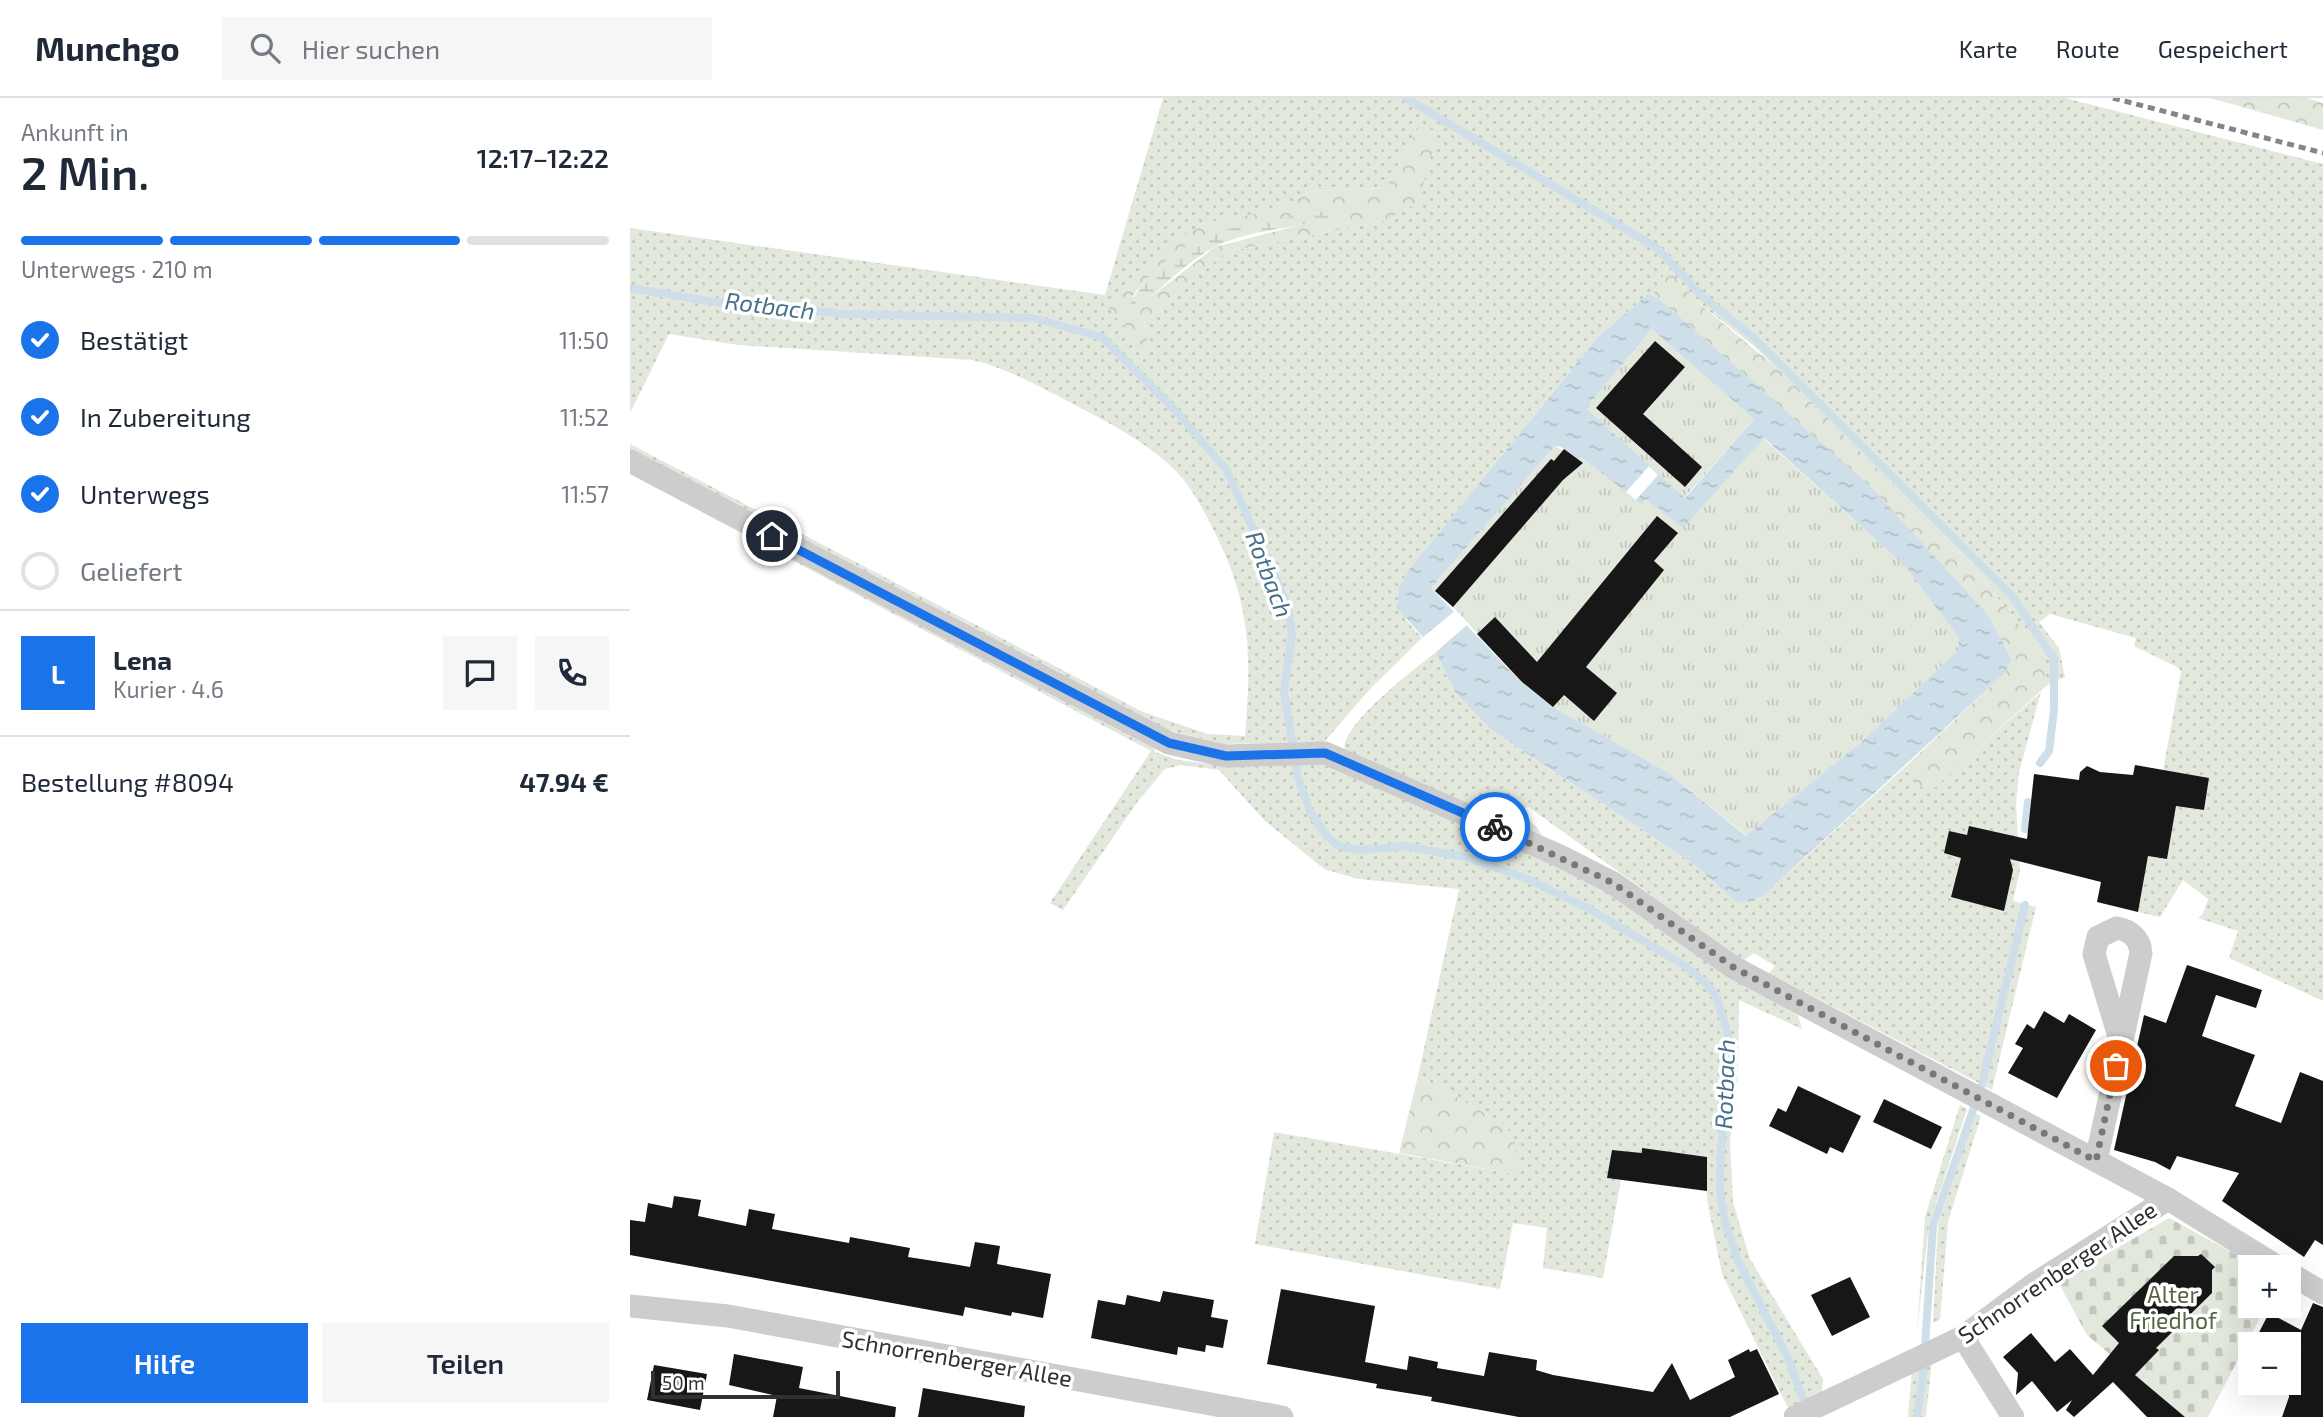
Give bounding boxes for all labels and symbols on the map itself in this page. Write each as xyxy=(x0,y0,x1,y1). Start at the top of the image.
water label: Rotbach xyxy=(723,285,817,325)
pin xyxy=(742,506,802,566)
water label: Rotbach xyxy=(1240,527,1300,621)
courier xyxy=(1460,792,1530,862)
pin xyxy=(2086,1036,2146,1096)
water label: Rotbach xyxy=(1708,1038,1740,1130)
street label: Schnorrenberger Allee xyxy=(1952,1195,2162,1349)
park label: Alter Friedhof xyxy=(2129,1280,2218,1334)
street label: Schnorrenberger Allee xyxy=(840,1324,1074,1392)
scale bar xyxy=(651,1368,840,1400)

